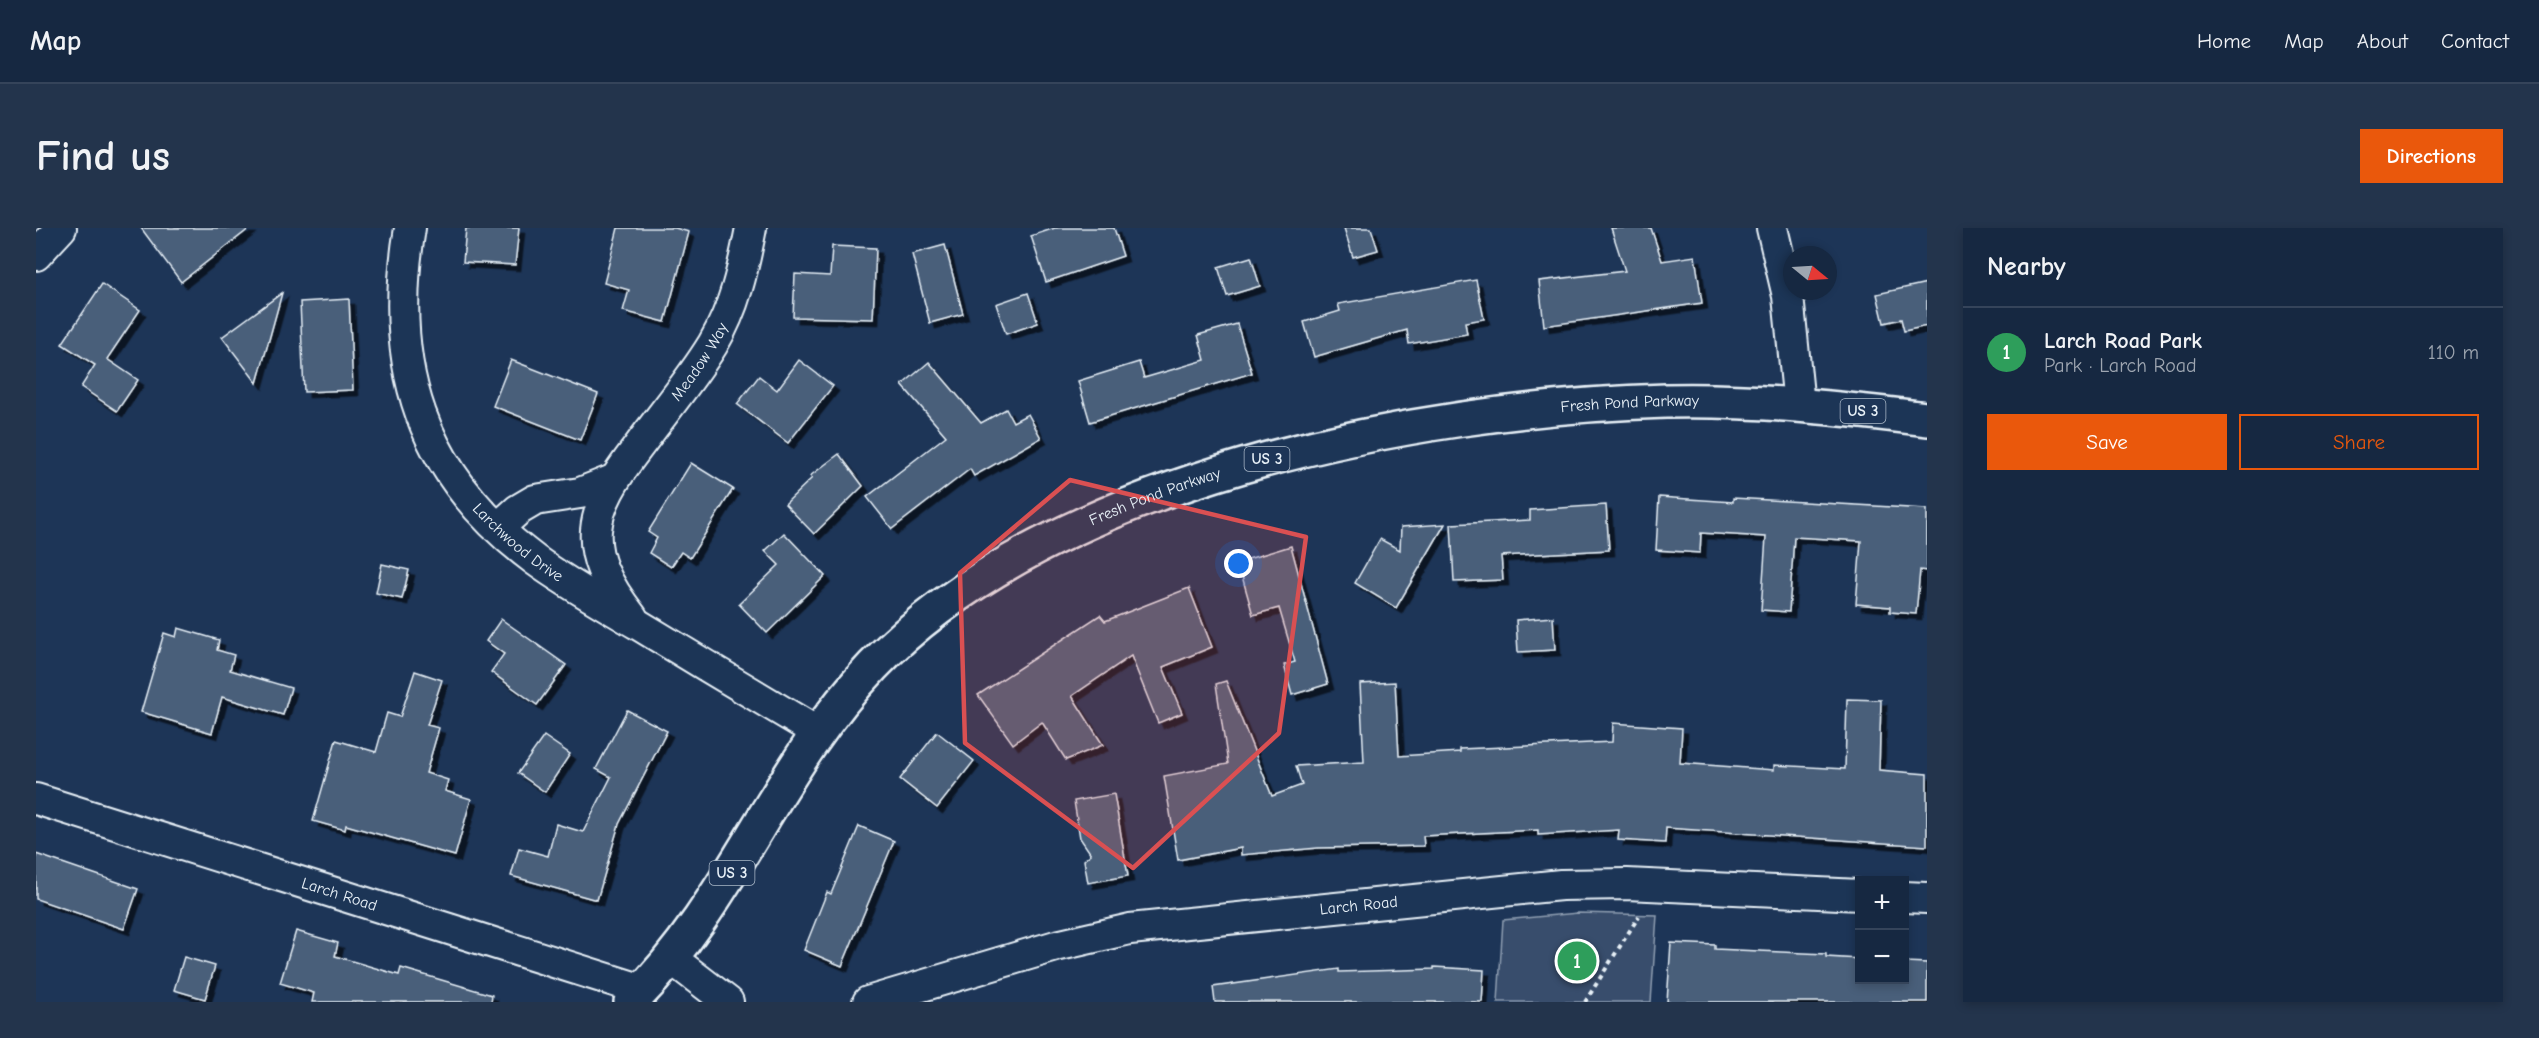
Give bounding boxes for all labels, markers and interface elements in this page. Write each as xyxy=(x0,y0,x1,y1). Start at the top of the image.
text: Map xyxy=(30,25,81,57)
text: Home xyxy=(2197,29,2251,53)
text: Map xyxy=(2284,29,2324,53)
text: About xyxy=(2357,29,2408,53)
text: Contact xyxy=(2441,29,2509,53)
button: Directions xyxy=(2360,129,2503,183)
text: Find us xyxy=(36,132,170,181)
north arrow xyxy=(1783,246,1837,300)
text: Nearby xyxy=(1987,252,2066,282)
street label: Meadow Way xyxy=(667,319,732,404)
text: Larch Road Park xyxy=(2044,328,2202,354)
text: 1 xyxy=(2003,341,2010,364)
text: 110 m xyxy=(2428,341,2479,364)
text: Park · Larch Road xyxy=(2044,354,2197,377)
street label: Fresh Pond Parkway xyxy=(1560,392,1700,416)
road number: US 3 xyxy=(1840,399,1886,423)
button: Save xyxy=(1987,414,2227,470)
button: Share xyxy=(2239,414,2479,470)
road number: US 3 xyxy=(1244,447,1290,471)
street label: Fresh Pond Parkway xyxy=(1086,464,1223,529)
street label: Larchwood Drive xyxy=(469,500,566,586)
your location xyxy=(1224,549,1253,578)
road number: US 3 xyxy=(710,861,754,885)
street label: Larch Road xyxy=(299,874,379,915)
map controls xyxy=(1855,876,1909,984)
button: + xyxy=(1855,876,1909,930)
street label: Larch Road xyxy=(1319,893,1398,919)
button: − xyxy=(1855,930,1909,984)
pin: 1 xyxy=(1558,938,1596,984)

